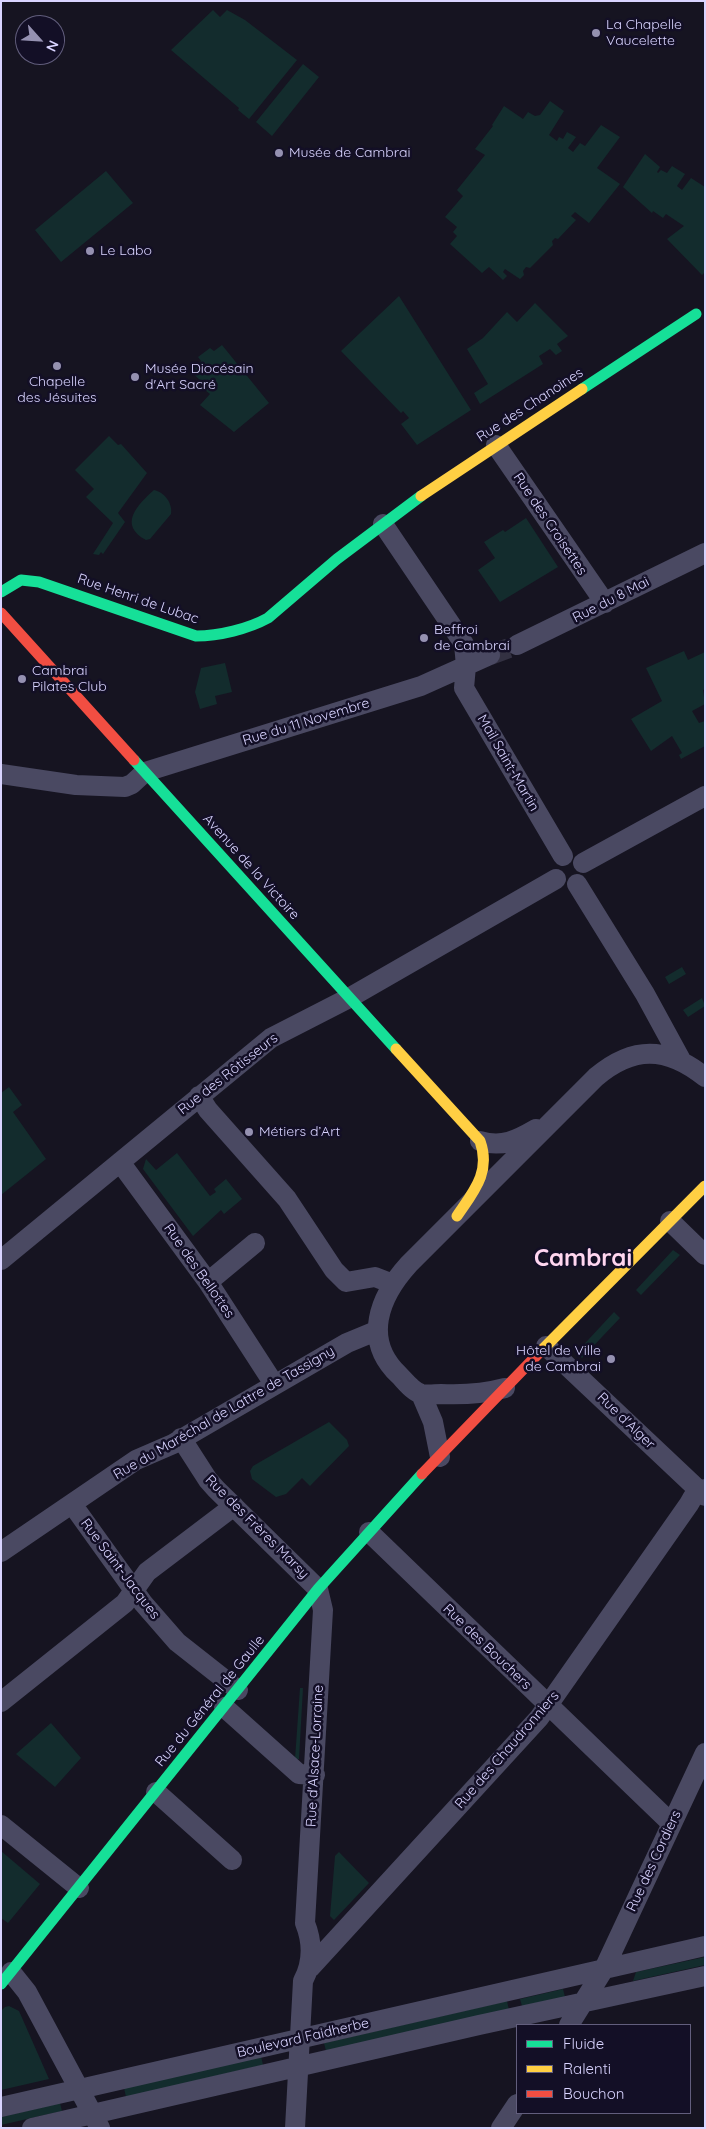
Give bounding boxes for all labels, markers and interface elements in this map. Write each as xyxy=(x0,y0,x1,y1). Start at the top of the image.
north arrow xyxy=(15,15,65,65)
place label: La Chapelle Vaucelette xyxy=(606,17,682,49)
marker: La Chapelle Vaucelette xyxy=(590,27,602,39)
text: N xyxy=(42,38,63,55)
place label: Musée de Cambrai xyxy=(289,145,411,161)
marker: Musée de Cambrai xyxy=(273,147,285,159)
place label: Le Labo xyxy=(100,243,152,259)
marker: Le Labo xyxy=(84,245,96,257)
marker: Chapelle des Jésuites xyxy=(51,360,63,372)
place label: Musée Diocésain d'Art Sacré xyxy=(145,361,254,394)
street label: Rue des Chanoines xyxy=(474,364,586,446)
marker: Musée Diocésain d'Art Sacré xyxy=(129,371,141,383)
place label: Chapelle des Jésuites xyxy=(17,374,97,407)
street label: Rue des Croisettes xyxy=(510,470,590,578)
street label: Rue Henri de Lubac xyxy=(75,570,201,628)
street label: Rue du 8 Mai xyxy=(570,573,652,627)
place label: Beffroi de Cambrai xyxy=(434,622,510,654)
marker: Beffroi de Cambrai xyxy=(418,632,430,644)
place label: Cambrai Pilates Club xyxy=(32,663,107,696)
marker: Cambrai Pilates Club xyxy=(16,673,28,685)
street label: Rue du 11 Novembre xyxy=(241,695,371,749)
street label: Mail Saint-Martin xyxy=(473,712,543,814)
street label: Avenue de la Victoire xyxy=(199,811,303,923)
street label: Rue des Rôtisseurs xyxy=(175,1030,281,1118)
place label: Métiers d’Art xyxy=(259,1124,340,1140)
marker: Métiers d’Art xyxy=(243,1126,255,1138)
street label: Rue des Bellottes xyxy=(160,1221,238,1321)
district label: Cambrai xyxy=(534,1245,632,1273)
street label: Rue du Maréchal de Lattre de Tassigny xyxy=(111,1343,337,1483)
place label: Hôtel de Ville de Cambrai xyxy=(516,1343,601,1375)
marker: Hôtel de Ville de Cambrai xyxy=(605,1353,617,1365)
street label: Rue d'Alger xyxy=(594,1389,658,1453)
street label: Rue des Frères Marsy xyxy=(202,1472,312,1582)
street label: Rue Saint-Jacques xyxy=(77,1516,163,1622)
street label: Rue des Bouchers xyxy=(439,1601,535,1693)
street label: Rue du Général de Gaulle xyxy=(152,1632,268,1770)
street label: Rue d'Alsace-Lorraine xyxy=(303,1685,327,1827)
street label: Rue des Chaudronniers xyxy=(451,1688,563,1812)
street label: Rue des Cordiers xyxy=(623,1808,685,1914)
street label: Boulevard Faidherbe xyxy=(235,2015,371,2061)
legend xyxy=(516,2024,691,2114)
text: Fluide xyxy=(563,2034,604,2053)
text: Ralenti xyxy=(563,2059,611,2078)
text: Bouchon xyxy=(563,2084,624,2103)

